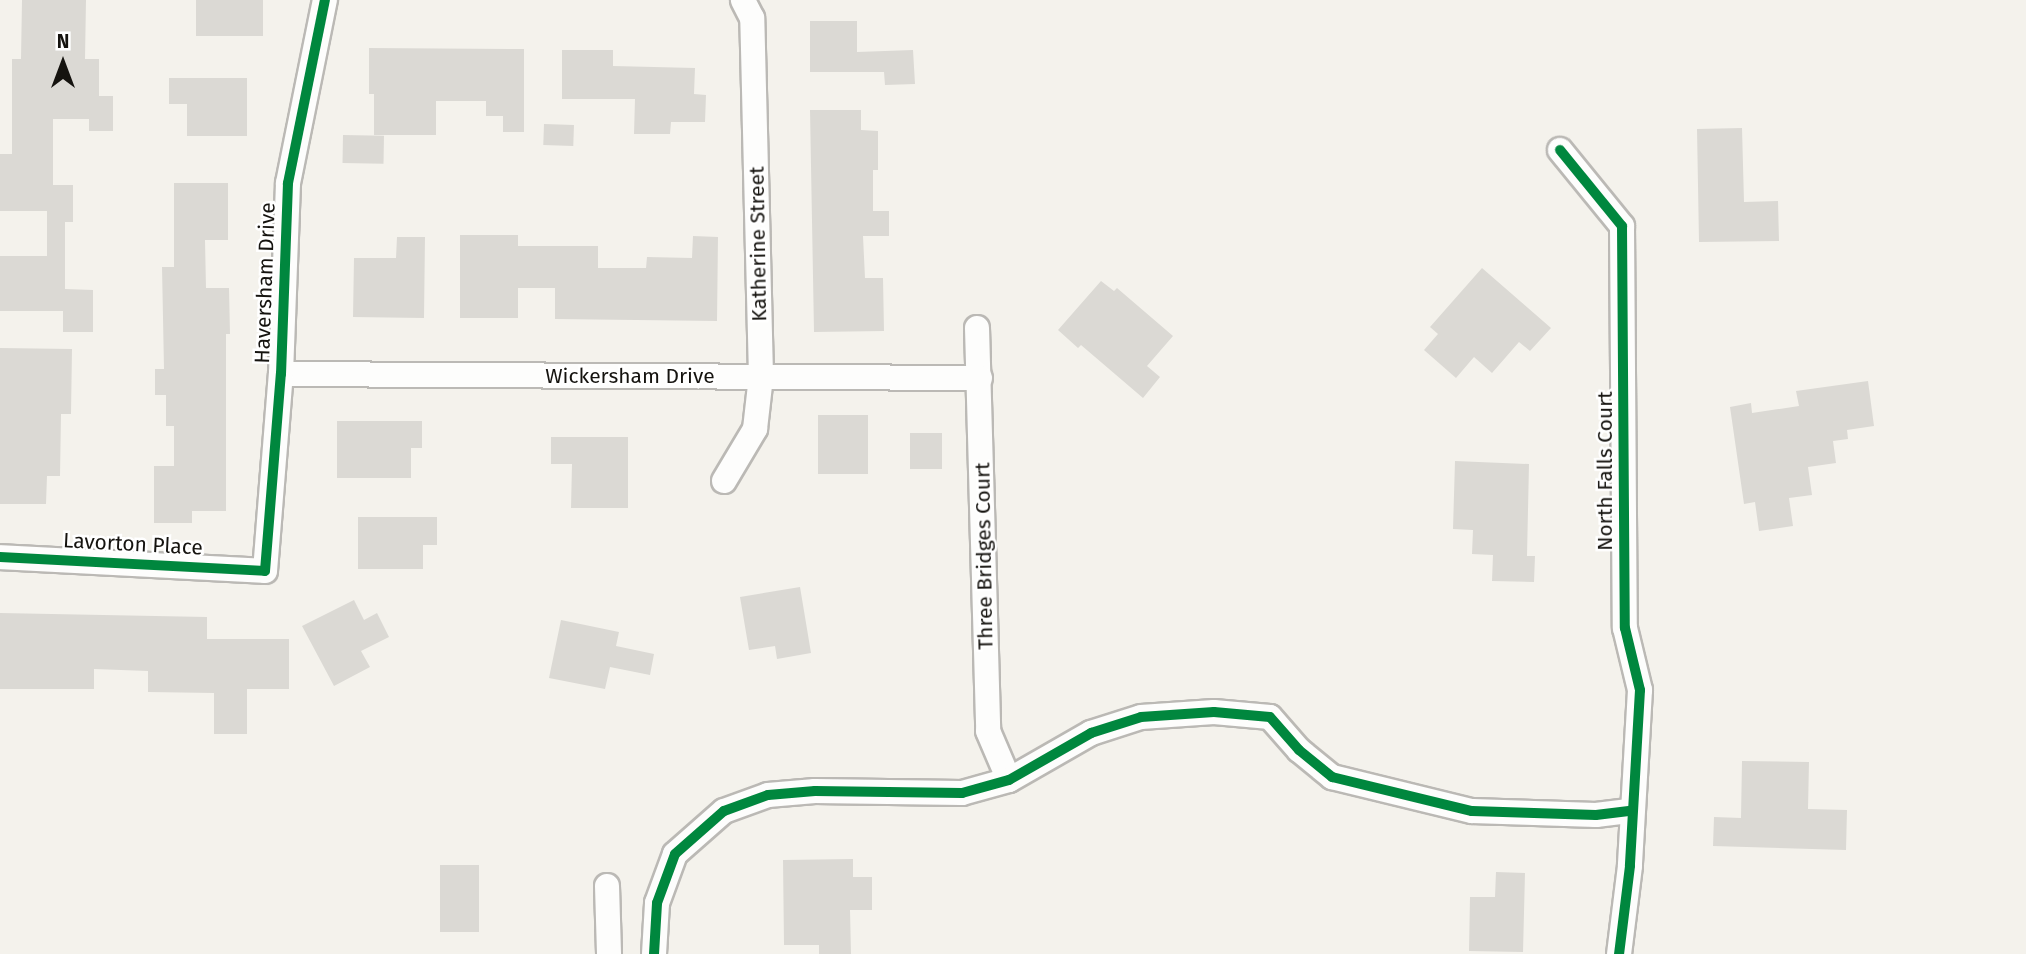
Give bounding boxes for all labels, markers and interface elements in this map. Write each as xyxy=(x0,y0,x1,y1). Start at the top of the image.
north arrow xyxy=(28,28,98,98)
text: N xyxy=(57,30,69,53)
street label: Katherine Street xyxy=(744,166,772,322)
street label: Haversham Drive xyxy=(250,202,280,364)
street label: Wickersham Drive xyxy=(545,363,715,389)
street label: North Falls Court xyxy=(1592,391,1618,551)
street label: Three Bridges Court xyxy=(970,462,998,650)
street label: Lavorton Place xyxy=(62,528,204,560)

